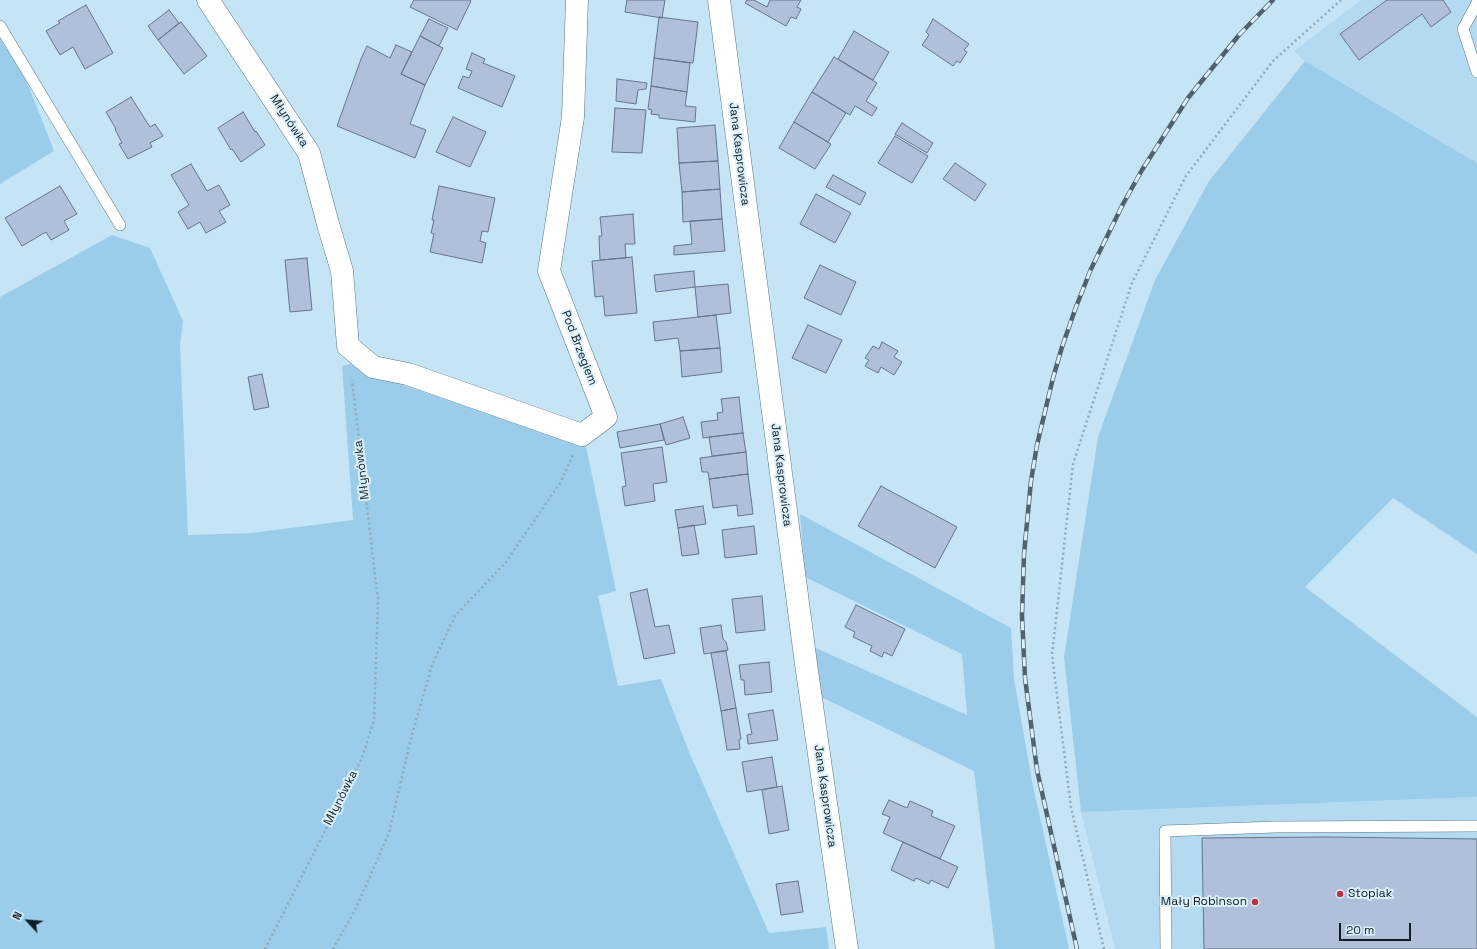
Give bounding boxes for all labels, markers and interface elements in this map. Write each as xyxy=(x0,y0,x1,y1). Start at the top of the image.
street label: Młynówka xyxy=(267,92,311,150)
street label: Jana Kasprowicza xyxy=(726,102,752,206)
street label: Pod Brzegiem xyxy=(558,309,600,387)
street label: Jana Kasprowicza xyxy=(768,423,794,527)
street label: Młynówka xyxy=(351,440,373,500)
street label: Jana Kasprowicza xyxy=(811,744,839,848)
street label: Młynówka xyxy=(321,768,361,828)
place label: Stopiak xyxy=(1348,887,1392,901)
marker: Stopiak xyxy=(1335,889,1345,899)
place label: Mały Robinson xyxy=(1161,895,1247,909)
marker: Mały Robinson xyxy=(1250,897,1260,907)
north arrow xyxy=(8,901,48,941)
text: N xyxy=(9,909,25,922)
scale bar xyxy=(1341,915,1413,941)
text: 20 m xyxy=(1346,922,1374,938)

